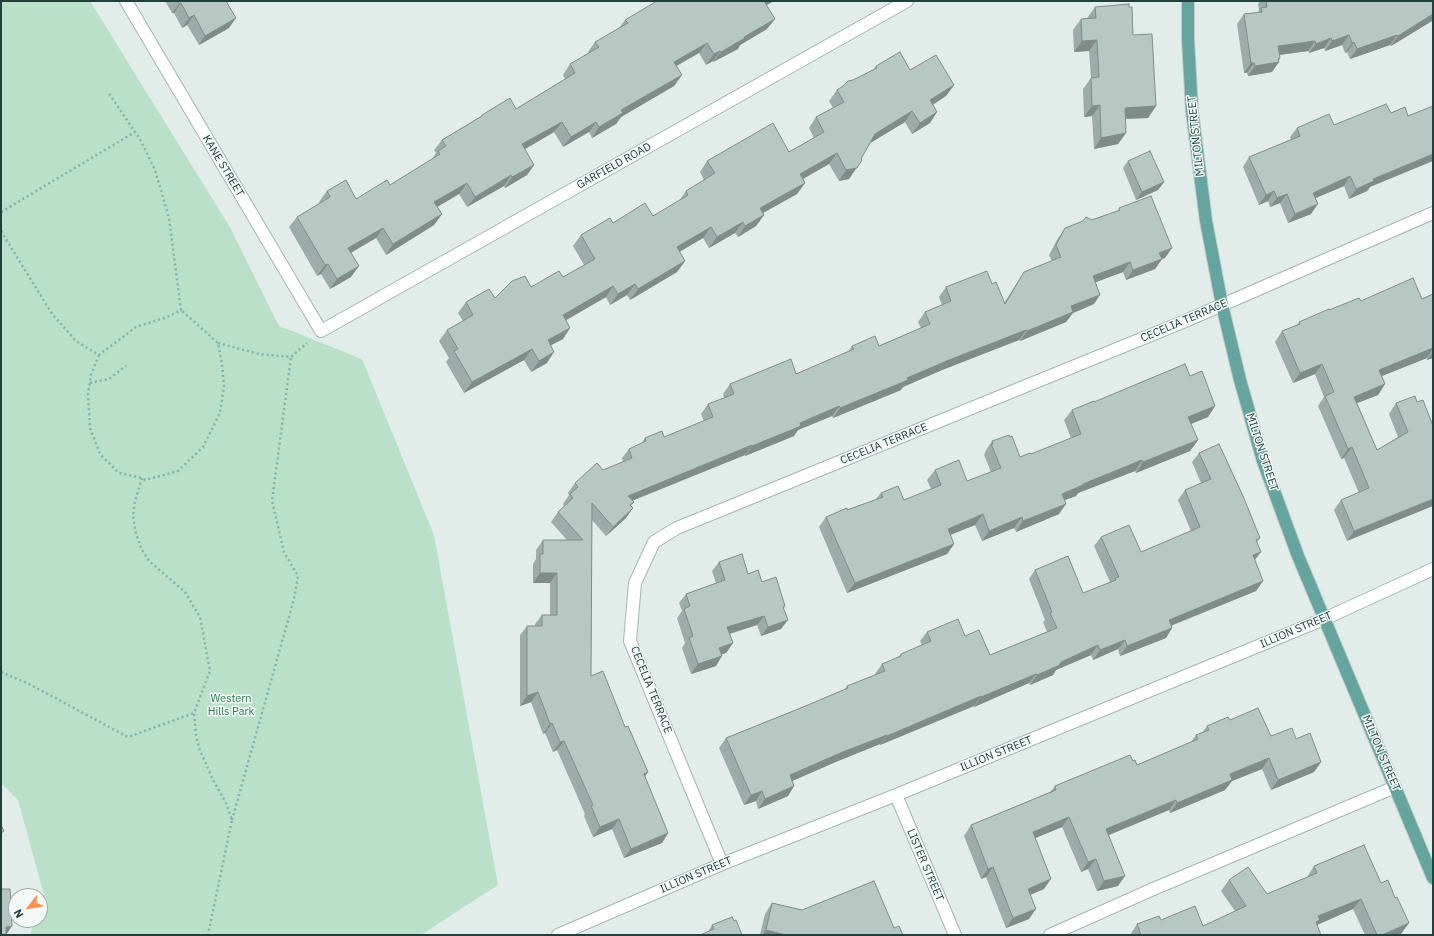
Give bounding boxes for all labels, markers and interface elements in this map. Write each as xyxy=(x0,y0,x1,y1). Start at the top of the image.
street label: MILTON STREET xyxy=(1185,95,1207,177)
street label: KANE STREET xyxy=(199,133,247,199)
street label: GARFIELD ROAD xyxy=(574,140,654,192)
street label: CECELIA TERRACE xyxy=(1139,297,1229,345)
street label: MILTON STREET xyxy=(1243,411,1281,493)
street label: CECELIA TERRACE xyxy=(838,420,930,468)
street label: ILLION STREET xyxy=(1258,609,1334,651)
street label: CECELIA TERRACE xyxy=(627,644,675,736)
park label: Western Hills Park xyxy=(208,692,254,718)
street label: MILTON STREET xyxy=(1359,713,1403,793)
street label: ILLION STREET xyxy=(958,734,1034,774)
street label: LISTER STREET xyxy=(904,827,946,903)
street label: ILLION STREET xyxy=(658,854,734,896)
north arrow xyxy=(8,888,48,928)
text: N xyxy=(11,907,27,921)

